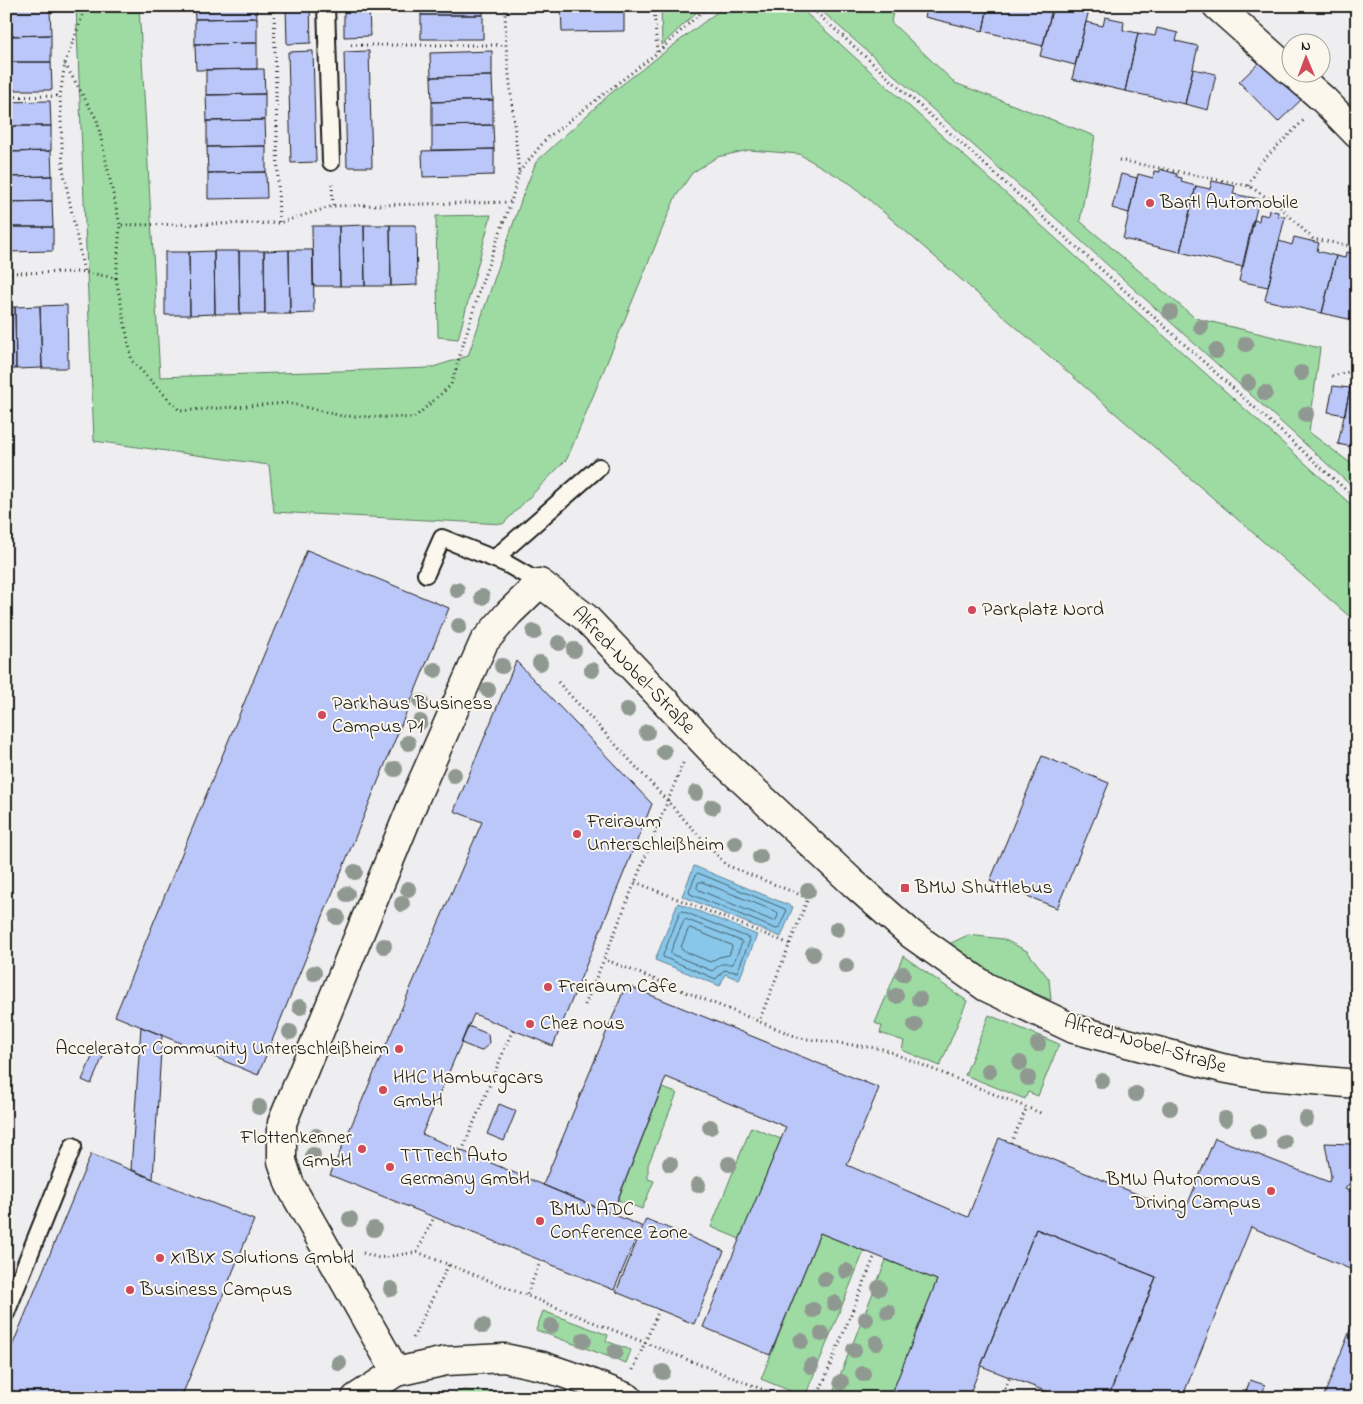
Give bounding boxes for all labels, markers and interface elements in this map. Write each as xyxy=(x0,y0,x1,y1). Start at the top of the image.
north arrow xyxy=(1280,32,1330,82)
text: N xyxy=(1301,36,1311,57)
place label: Bartl Automobile xyxy=(1159,189,1298,218)
marker: Bartl Automobile xyxy=(1144,197,1156,209)
place label: Parkplatz Nord xyxy=(982,596,1104,625)
street label: Alfred-Nobel-Straße xyxy=(564,601,702,741)
marker: Parkplatz Nord xyxy=(966,604,978,616)
place label: Parkhaus Business Campus P1 xyxy=(332,690,493,742)
marker: Parkhaus Business Campus P1 xyxy=(316,709,328,721)
place label: Freiraum Unterschleißheim xyxy=(586,808,724,860)
marker: Freiraum Unterschleißheim xyxy=(571,828,583,840)
place label: BMW Shuttlebus xyxy=(914,874,1053,903)
marker: BMW Shuttlebus xyxy=(899,882,911,894)
place label: Freiraum Cafe xyxy=(557,973,677,1002)
marker: Freiraum Cafe xyxy=(542,981,554,993)
street label: Alfred-Nobel-Straße xyxy=(1060,1008,1230,1082)
place label: Chez nous xyxy=(540,1010,625,1039)
marker: Chez nous xyxy=(524,1018,536,1030)
place label: Accelerator Community Unterschleißheim xyxy=(55,1035,389,1064)
marker: Accelerator Community Unterschleißheim xyxy=(393,1043,405,1055)
place label: HHC Hamburgcars GmbH xyxy=(393,1064,543,1116)
marker: HHC Hamburgcars GmbH xyxy=(377,1084,389,1096)
place label: Flottenkenner GmbH xyxy=(239,1124,353,1176)
place label: TTTech Auto Germany GmbH xyxy=(400,1142,530,1194)
marker: Flottenkenner GmbH xyxy=(356,1143,368,1155)
marker: TTTech Auto Germany GmbH xyxy=(384,1161,396,1173)
place label: BMW Autonomous Driving Campus xyxy=(1105,1166,1261,1219)
marker: BMW Autonomous Driving Campus xyxy=(1265,1185,1277,1197)
place label: BMW ADC Conference Zone xyxy=(549,1196,688,1248)
marker: BMW ADC Conference Zone xyxy=(534,1215,546,1227)
place label: XIBIX Solutions GmbH xyxy=(170,1244,354,1273)
marker: XIBIX Solutions GmbH xyxy=(154,1252,166,1264)
place label: Business Campus xyxy=(139,1276,293,1305)
marker: Business Campus xyxy=(124,1284,136,1296)

